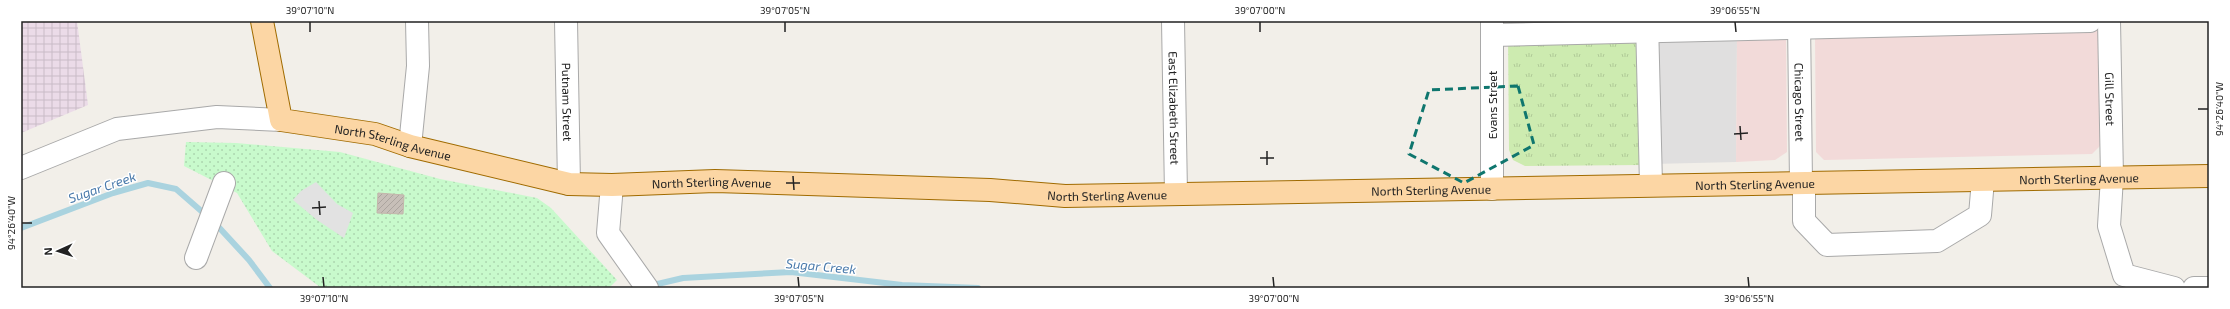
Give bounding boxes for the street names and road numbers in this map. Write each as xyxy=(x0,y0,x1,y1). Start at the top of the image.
street label: East Elizabeth Street xyxy=(1167,51,1183,165)
street label: Chicago Street xyxy=(1793,62,1807,142)
street label: Putnam Street xyxy=(560,63,575,142)
street label: Evans Street xyxy=(1485,70,1499,139)
street label: Gill Street xyxy=(2103,72,2118,126)
street label: North Sterling Avenue xyxy=(334,121,453,163)
street label: North Sterling Avenue xyxy=(2019,170,2139,186)
street label: North Sterling Avenue xyxy=(651,174,772,190)
street label: North Sterling Avenue xyxy=(1695,176,1815,192)
street label: North Sterling Avenue xyxy=(1371,182,1491,198)
street label: North Sterling Avenue xyxy=(1047,187,1167,203)

